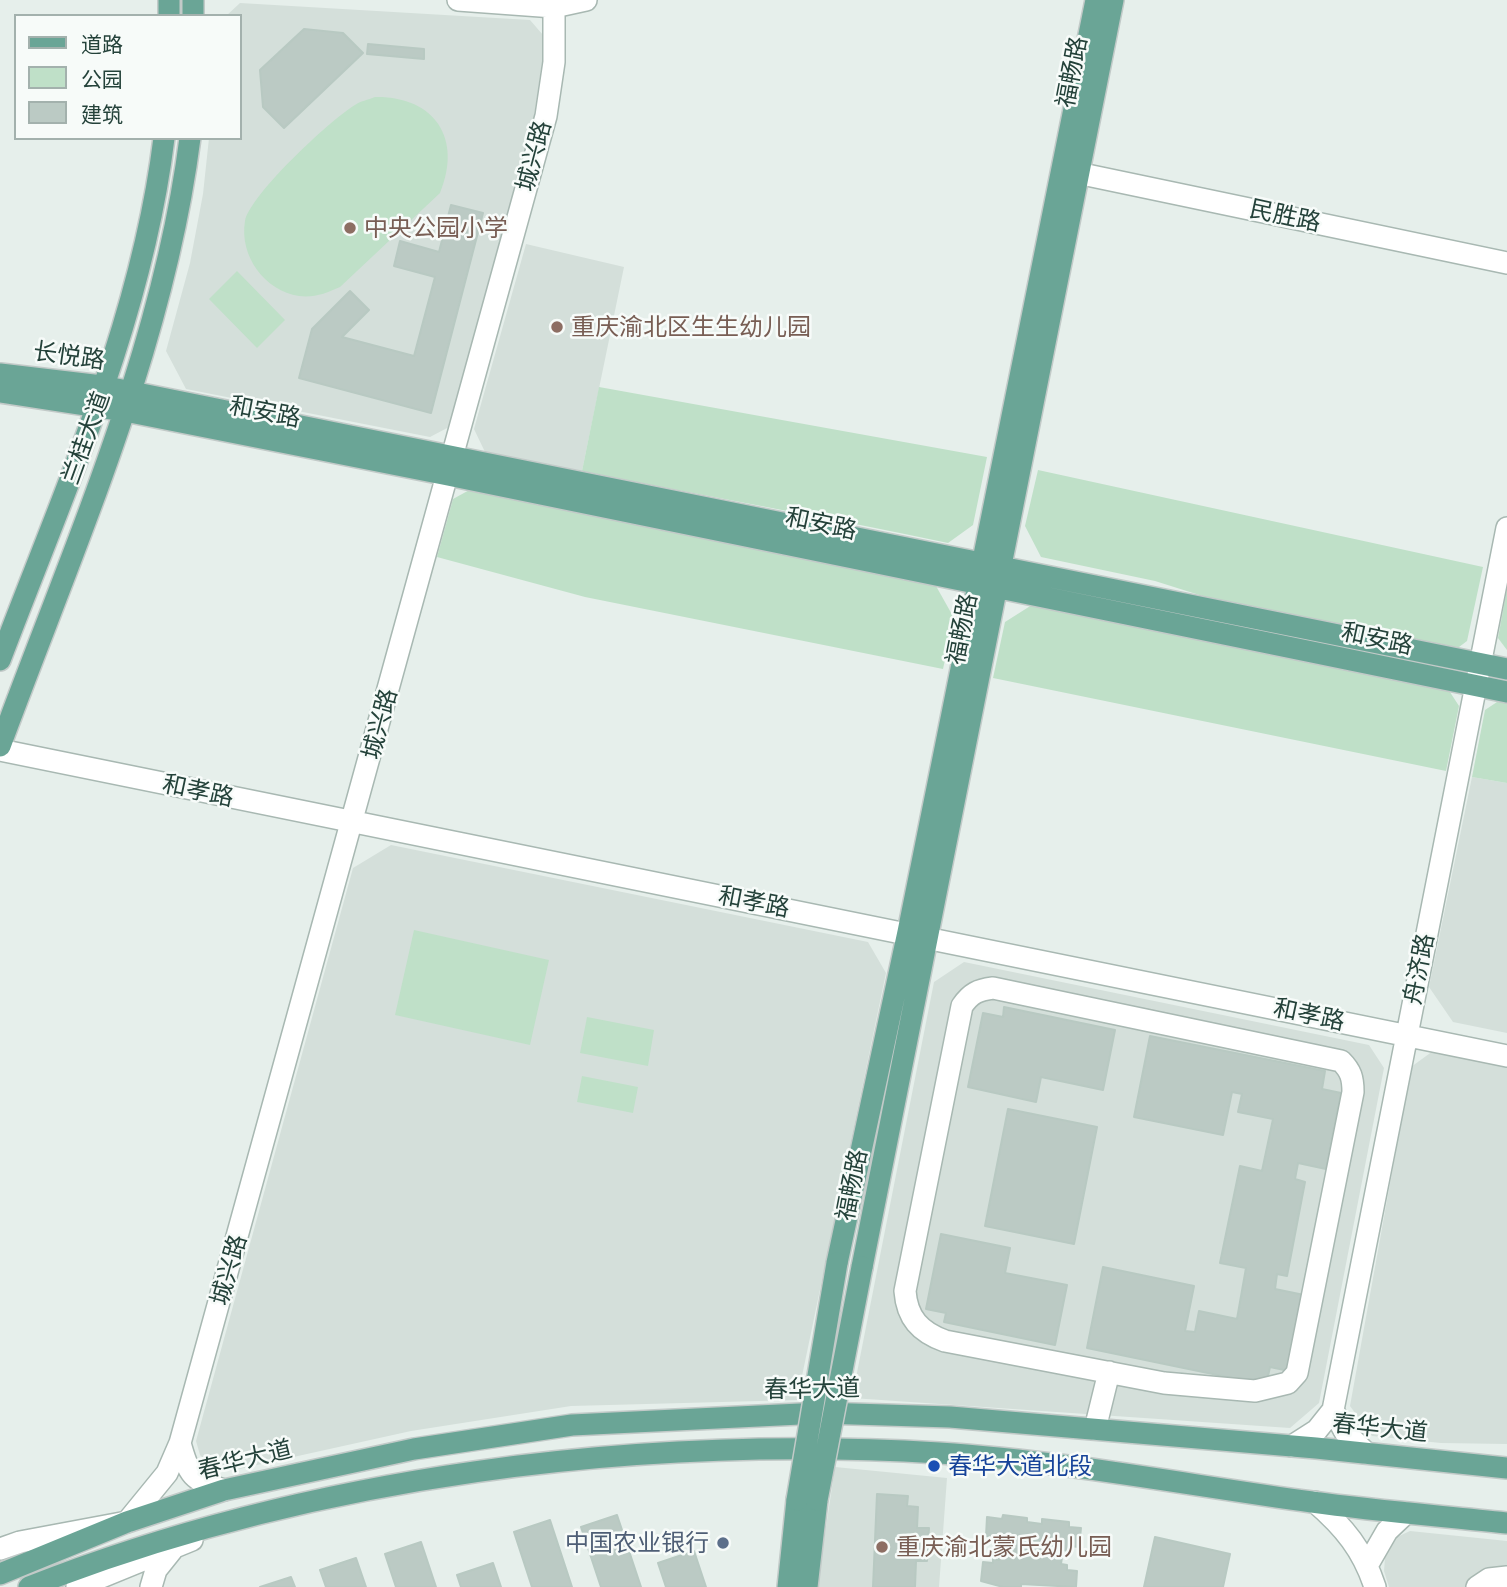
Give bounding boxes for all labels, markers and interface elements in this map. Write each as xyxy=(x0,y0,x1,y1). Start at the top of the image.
legend xyxy=(14,14,242,140)
text: 道路 xyxy=(81,31,123,56)
street label: 福畅路 xyxy=(1051,34,1093,110)
text: 公园 xyxy=(81,66,123,91)
text: 建筑 xyxy=(81,101,123,126)
street label: 城兴路 xyxy=(511,117,557,195)
street label: 民胜路 xyxy=(1247,194,1323,238)
place label: 中央公园小学 xyxy=(364,214,508,242)
marker: 中央公园小学 xyxy=(342,220,358,236)
place label: 重庆渝北区生生幼儿园 xyxy=(571,313,811,341)
marker: 重庆渝北区生生幼儿园 xyxy=(549,319,565,335)
street label: 长悦路 xyxy=(31,337,107,375)
street label: 兰桂大道 xyxy=(56,388,116,488)
street label: 和安路 xyxy=(227,391,303,433)
street label: 和安路 xyxy=(783,502,859,546)
street label: 福畅路 xyxy=(941,591,983,667)
street label: 和安路 xyxy=(1339,617,1415,661)
street label: 城兴路 xyxy=(357,685,403,763)
street label: 和孝路 xyxy=(160,769,236,813)
street label: 和孝路 xyxy=(716,881,792,923)
street label: 舟济路 xyxy=(1398,931,1440,1007)
street label: 和孝路 xyxy=(1271,993,1347,1037)
street label: 福畅路 xyxy=(831,1147,873,1223)
street label: 城兴路 xyxy=(205,1231,253,1309)
street label: 春华大道 xyxy=(764,1374,860,1404)
street label: 春华大道 xyxy=(1331,1409,1429,1447)
street label: 春华大道 xyxy=(195,1434,295,1486)
place label: 春华大道北段 xyxy=(948,1452,1092,1480)
marker: 春华大道北段 xyxy=(926,1458,942,1474)
place label: 中国农业银行 xyxy=(565,1529,709,1557)
place label: 重庆渝北蒙氏幼儿园 xyxy=(896,1533,1112,1561)
marker: 中国农业银行 xyxy=(715,1535,731,1551)
marker: 重庆渝北蒙氏幼儿园 xyxy=(874,1539,890,1555)

